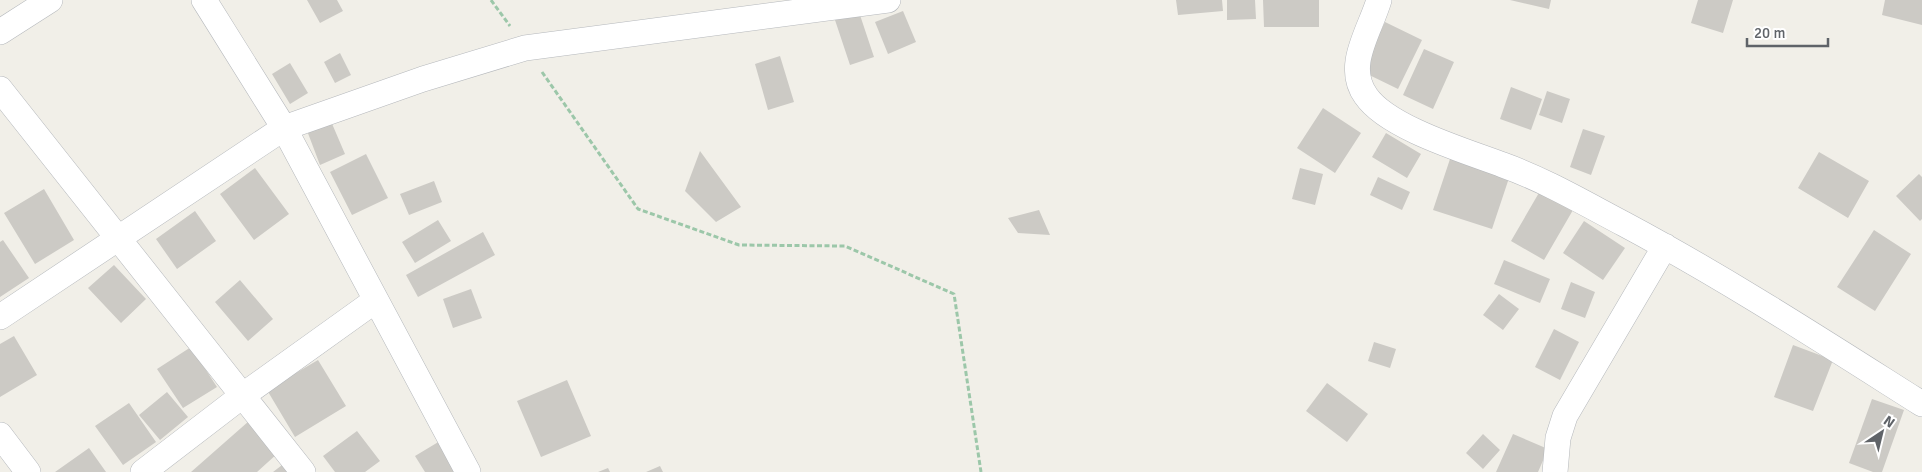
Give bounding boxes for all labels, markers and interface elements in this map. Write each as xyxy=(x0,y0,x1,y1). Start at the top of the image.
scale bar xyxy=(1747,15,1828,47)
text: 20 m xyxy=(1754,24,1785,42)
north arrow xyxy=(1857,407,1907,457)
text: N xyxy=(1880,412,1898,432)

